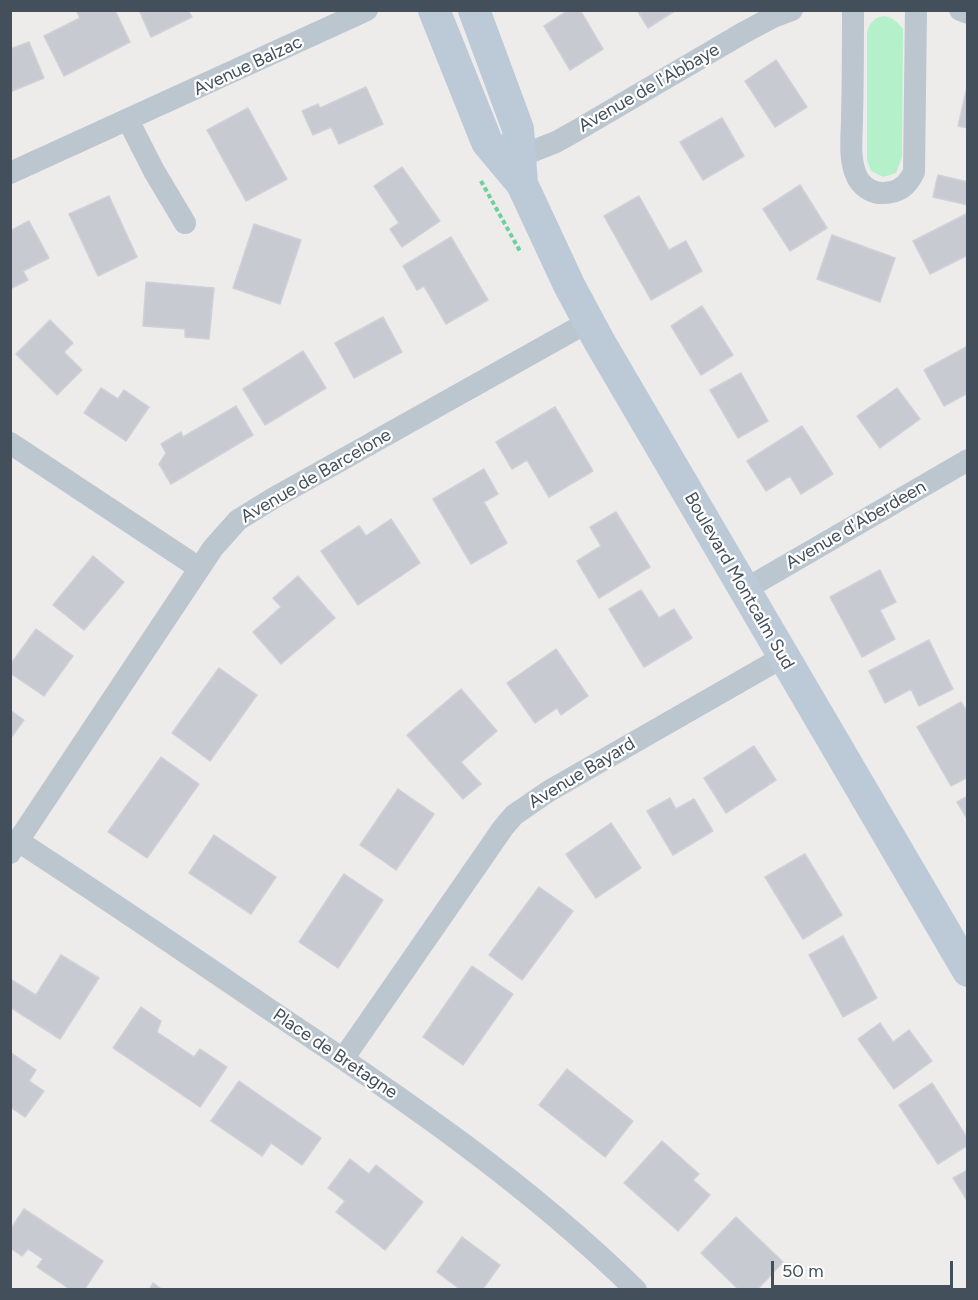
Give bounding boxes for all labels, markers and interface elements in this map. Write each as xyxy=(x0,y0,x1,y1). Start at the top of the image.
street label: Avenue Balzac xyxy=(190,31,306,101)
street label: Avenue de l'Abbaye xyxy=(575,39,723,137)
street label: Avenue de Barcelone xyxy=(237,424,395,528)
street label: Avenue d'Aberdeen xyxy=(782,476,930,574)
street label: Boulevard Montcalm Sud xyxy=(679,488,799,674)
street label: Avenue Bayard xyxy=(525,733,639,813)
street label: Place de Bretagne xyxy=(269,1004,401,1104)
scale bar xyxy=(774,1249,956,1287)
text: 50 m xyxy=(782,1260,824,1282)

